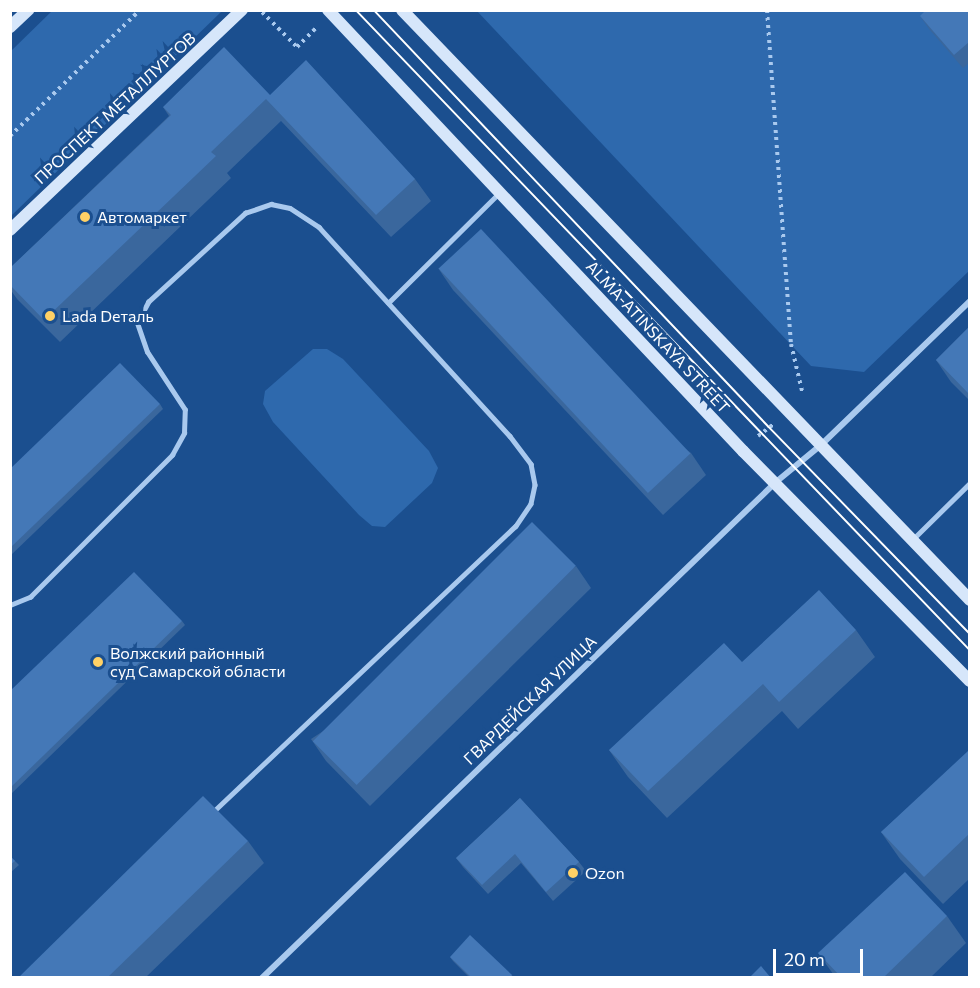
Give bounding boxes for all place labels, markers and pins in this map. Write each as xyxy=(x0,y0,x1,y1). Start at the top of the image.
place label: Автомаркет xyxy=(97,207,187,227)
marker: Автомаркет xyxy=(78,210,92,224)
place label: Lada Dеталь xyxy=(62,306,154,326)
marker: Lada Dеталь xyxy=(43,309,57,323)
place label: Волжский районный суд Самарской области xyxy=(110,643,286,681)
marker: Волжский районный суд Самарской области xyxy=(91,655,105,669)
place label: Ozon xyxy=(585,863,625,883)
marker: Ozon xyxy=(566,866,580,880)

